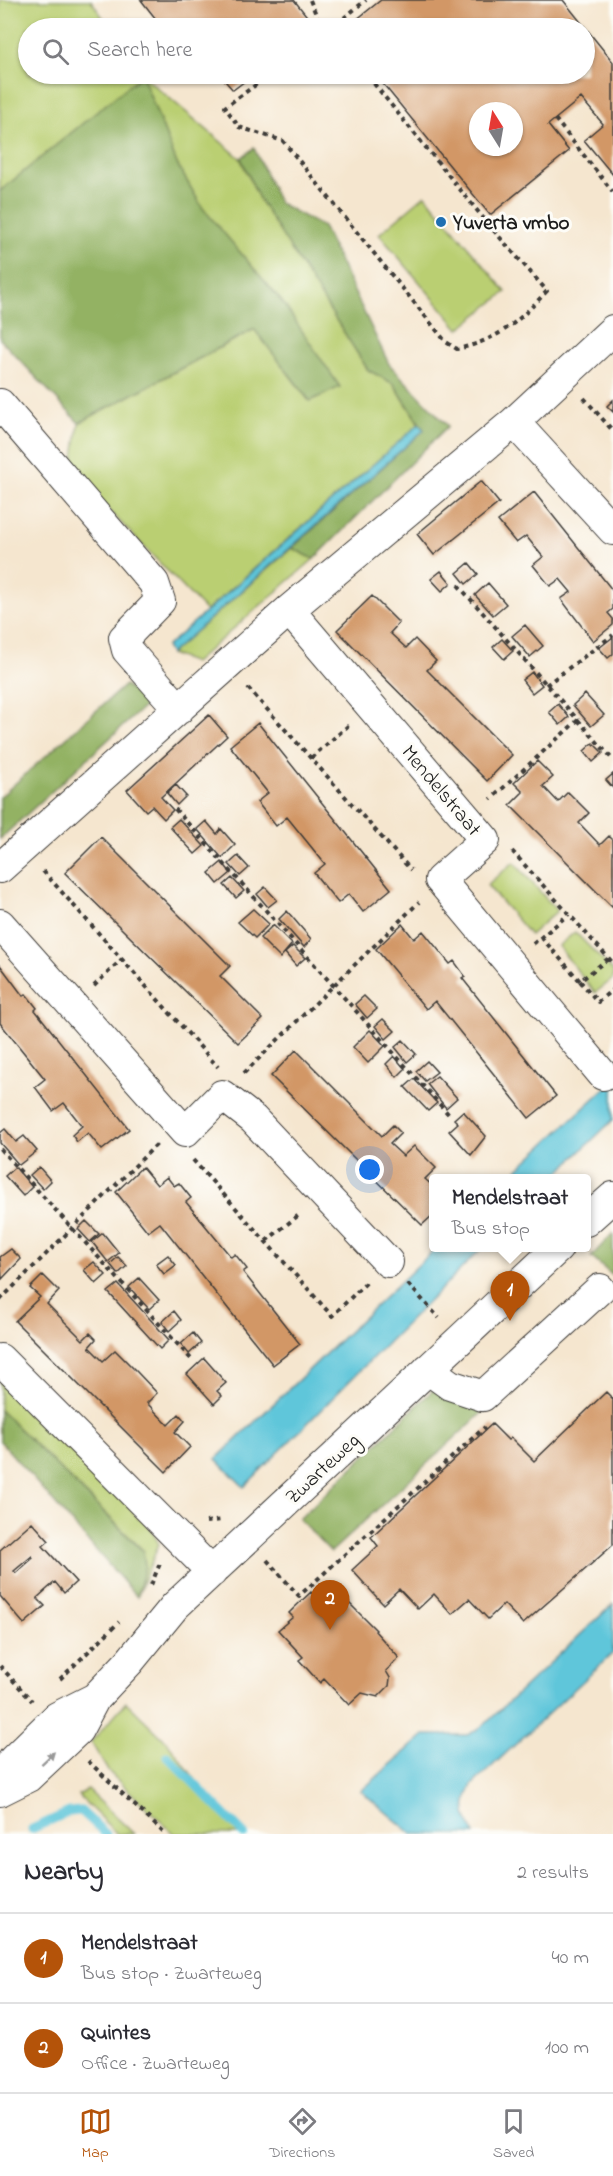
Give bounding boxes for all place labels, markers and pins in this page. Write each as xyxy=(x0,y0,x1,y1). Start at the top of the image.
place label: Yuverta vmbo xyxy=(452,209,569,239)
marker: Yuverta vmbo xyxy=(434,215,448,229)
pin: 1 xyxy=(490,1272,530,1321)
pin: 2 xyxy=(310,1580,350,1630)

